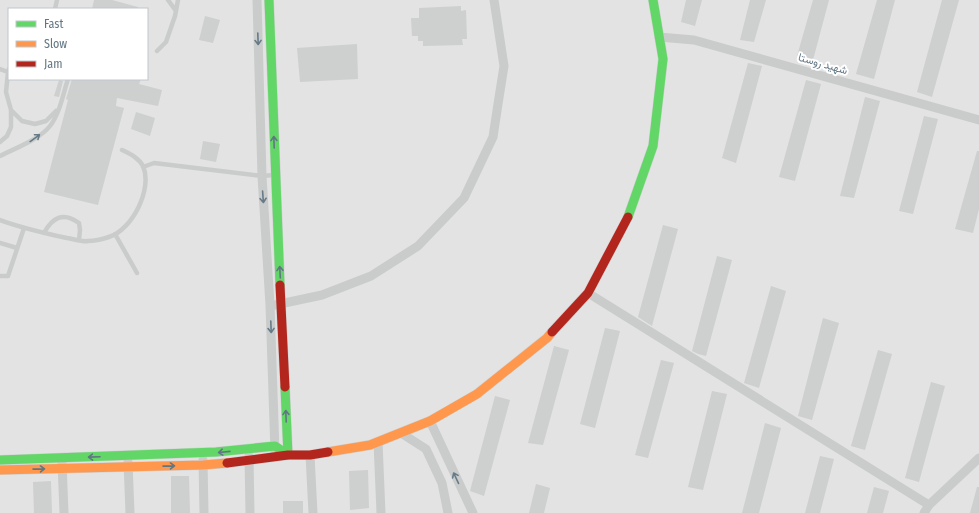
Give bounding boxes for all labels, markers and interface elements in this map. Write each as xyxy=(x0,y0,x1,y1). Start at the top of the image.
legend xyxy=(8,8,148,80)
text: Fast xyxy=(44,17,63,31)
one-way arrow xyxy=(254,32,262,45)
text: Slow xyxy=(44,37,67,51)
street label: شهید روستا xyxy=(797,51,850,77)
text: Jam xyxy=(44,57,62,71)
one-way arrow xyxy=(29,134,40,142)
one-way arrow xyxy=(270,136,277,149)
one-way arrow xyxy=(259,190,267,203)
one-way arrow xyxy=(276,266,283,279)
one-way arrow xyxy=(267,320,274,333)
one-way arrow xyxy=(282,410,290,423)
one-way arrow xyxy=(218,448,231,455)
one-way arrow xyxy=(88,453,101,461)
one-way arrow xyxy=(162,462,175,470)
one-way arrow xyxy=(32,465,45,472)
one-way arrow xyxy=(452,472,459,484)

